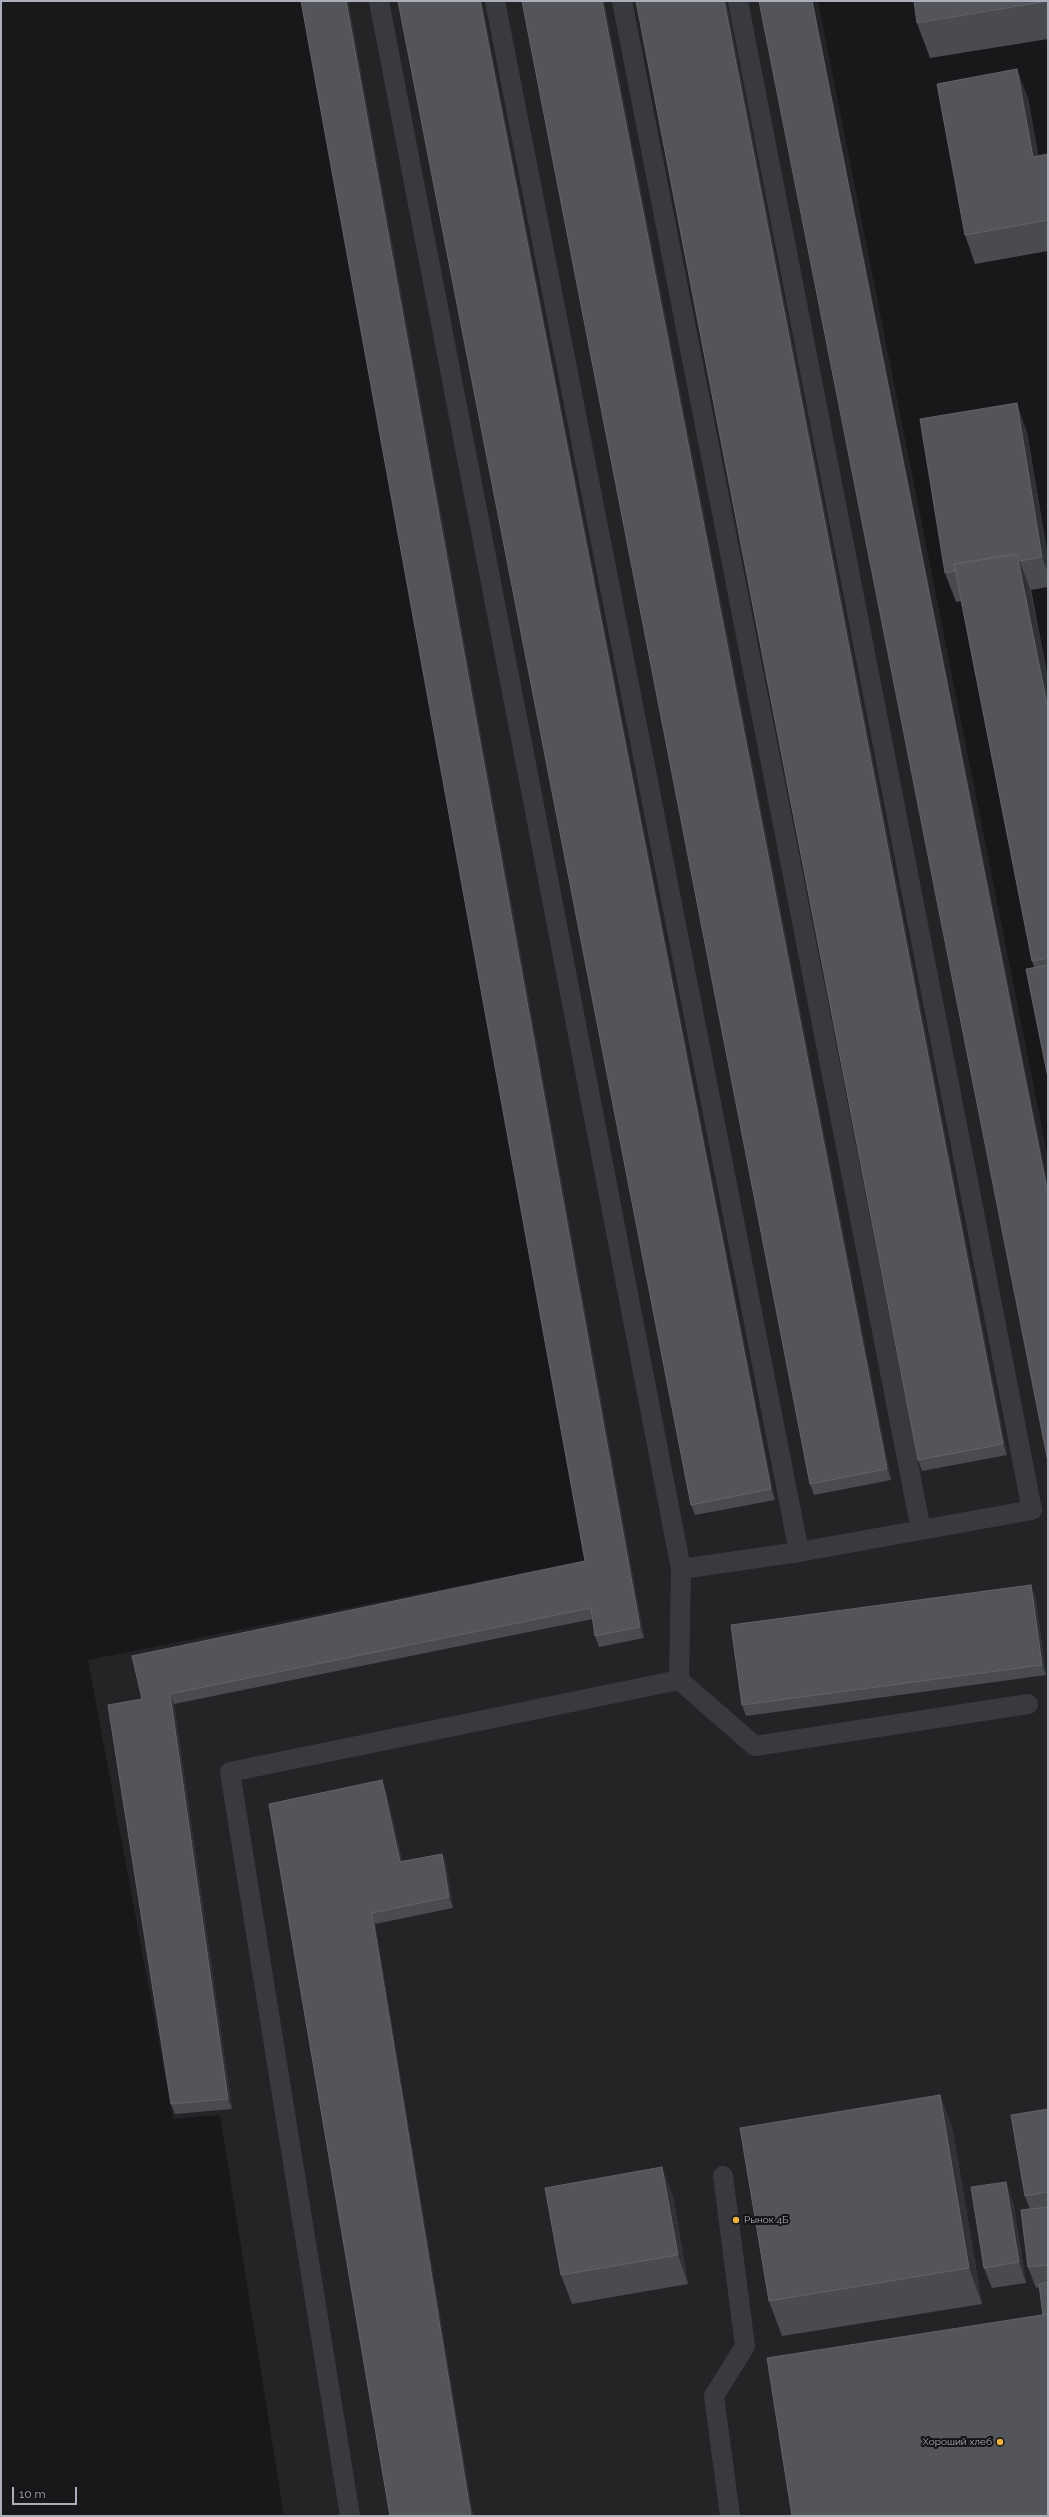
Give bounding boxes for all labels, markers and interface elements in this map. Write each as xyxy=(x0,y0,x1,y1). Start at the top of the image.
place label: Рынок 4Б xyxy=(744,2214,789,2226)
marker: Рынок 4Б xyxy=(731,2215,741,2225)
place label: Хороший хлеб xyxy=(923,2436,992,2448)
marker: Хороший хлеб xyxy=(995,2437,1005,2447)
scale bar xyxy=(14,2479,79,2505)
text: 10 m xyxy=(19,2487,46,2501)

